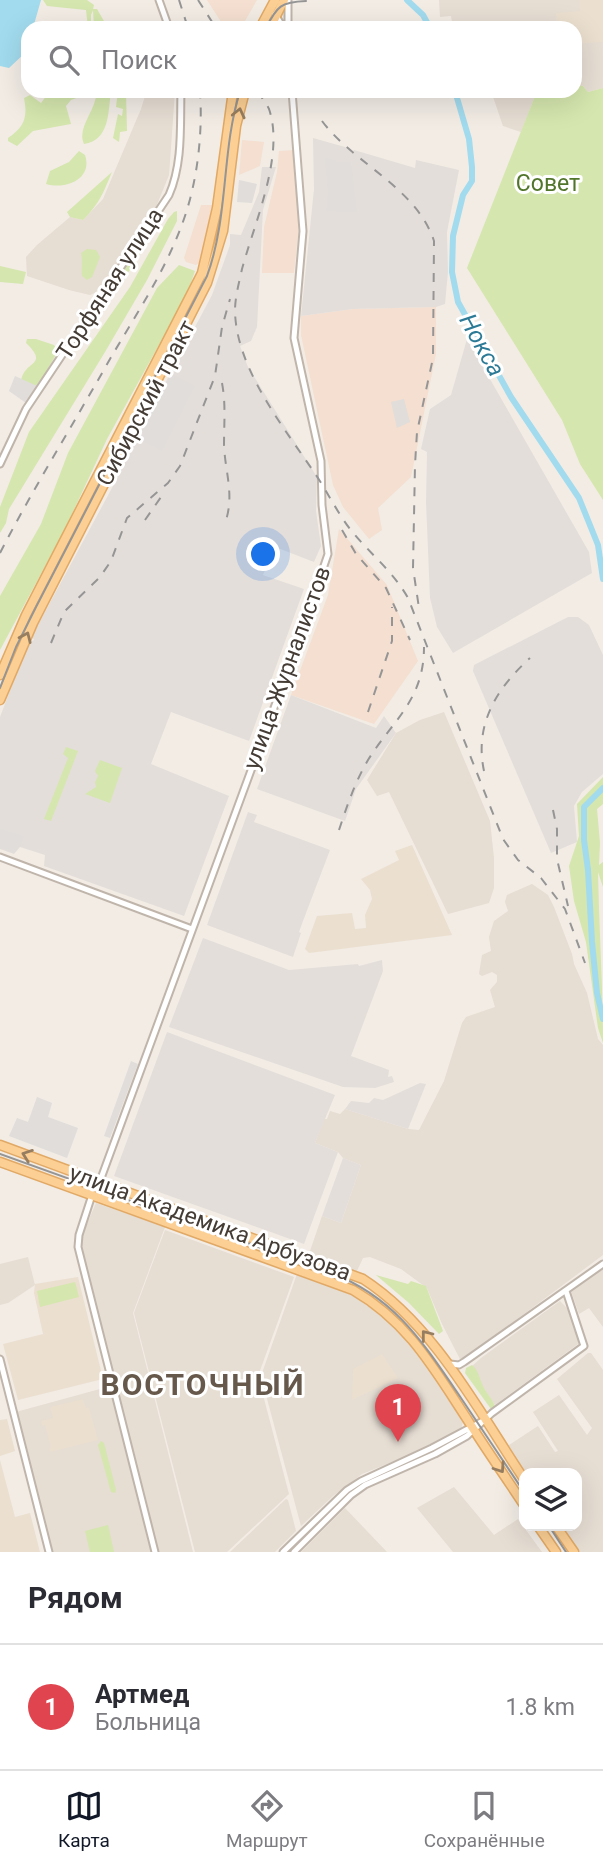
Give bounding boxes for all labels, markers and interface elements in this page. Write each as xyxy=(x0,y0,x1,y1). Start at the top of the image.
search box xyxy=(21,21,582,98)
icon: search xyxy=(45,41,83,79)
text: Поиск xyxy=(101,45,177,75)
one-way arrow xyxy=(231,107,245,119)
park label: Совет xyxy=(516,170,580,197)
street label: Торфяная улица xyxy=(51,203,169,365)
water label: Нокса xyxy=(453,309,511,381)
street label: Сибирский тракт xyxy=(91,316,201,490)
your location xyxy=(246,537,280,571)
street label: улица Журналистов xyxy=(238,563,336,773)
one-way arrow xyxy=(18,632,32,644)
one-way arrow xyxy=(21,1149,33,1163)
street label: улица Академика Арбузова xyxy=(65,1159,355,1287)
one-way arrow xyxy=(421,1331,434,1343)
district label: ВОСТОЧНЫЙ xyxy=(101,1367,305,1402)
pin: 1 xyxy=(375,1384,421,1442)
one-way arrow xyxy=(491,1460,504,1473)
map controls xyxy=(519,1468,582,1531)
button: layers xyxy=(519,1468,582,1531)
text: Рядом xyxy=(28,1580,123,1615)
text: Артмед xyxy=(95,1679,189,1709)
text: 1 xyxy=(44,1694,58,1721)
text: 1.8 km xyxy=(506,1694,575,1721)
text: Больница xyxy=(95,1709,201,1736)
tab: Карта xyxy=(58,1787,110,1852)
tab: Маршрут xyxy=(226,1787,308,1852)
tab: Сохранённые xyxy=(424,1787,545,1852)

